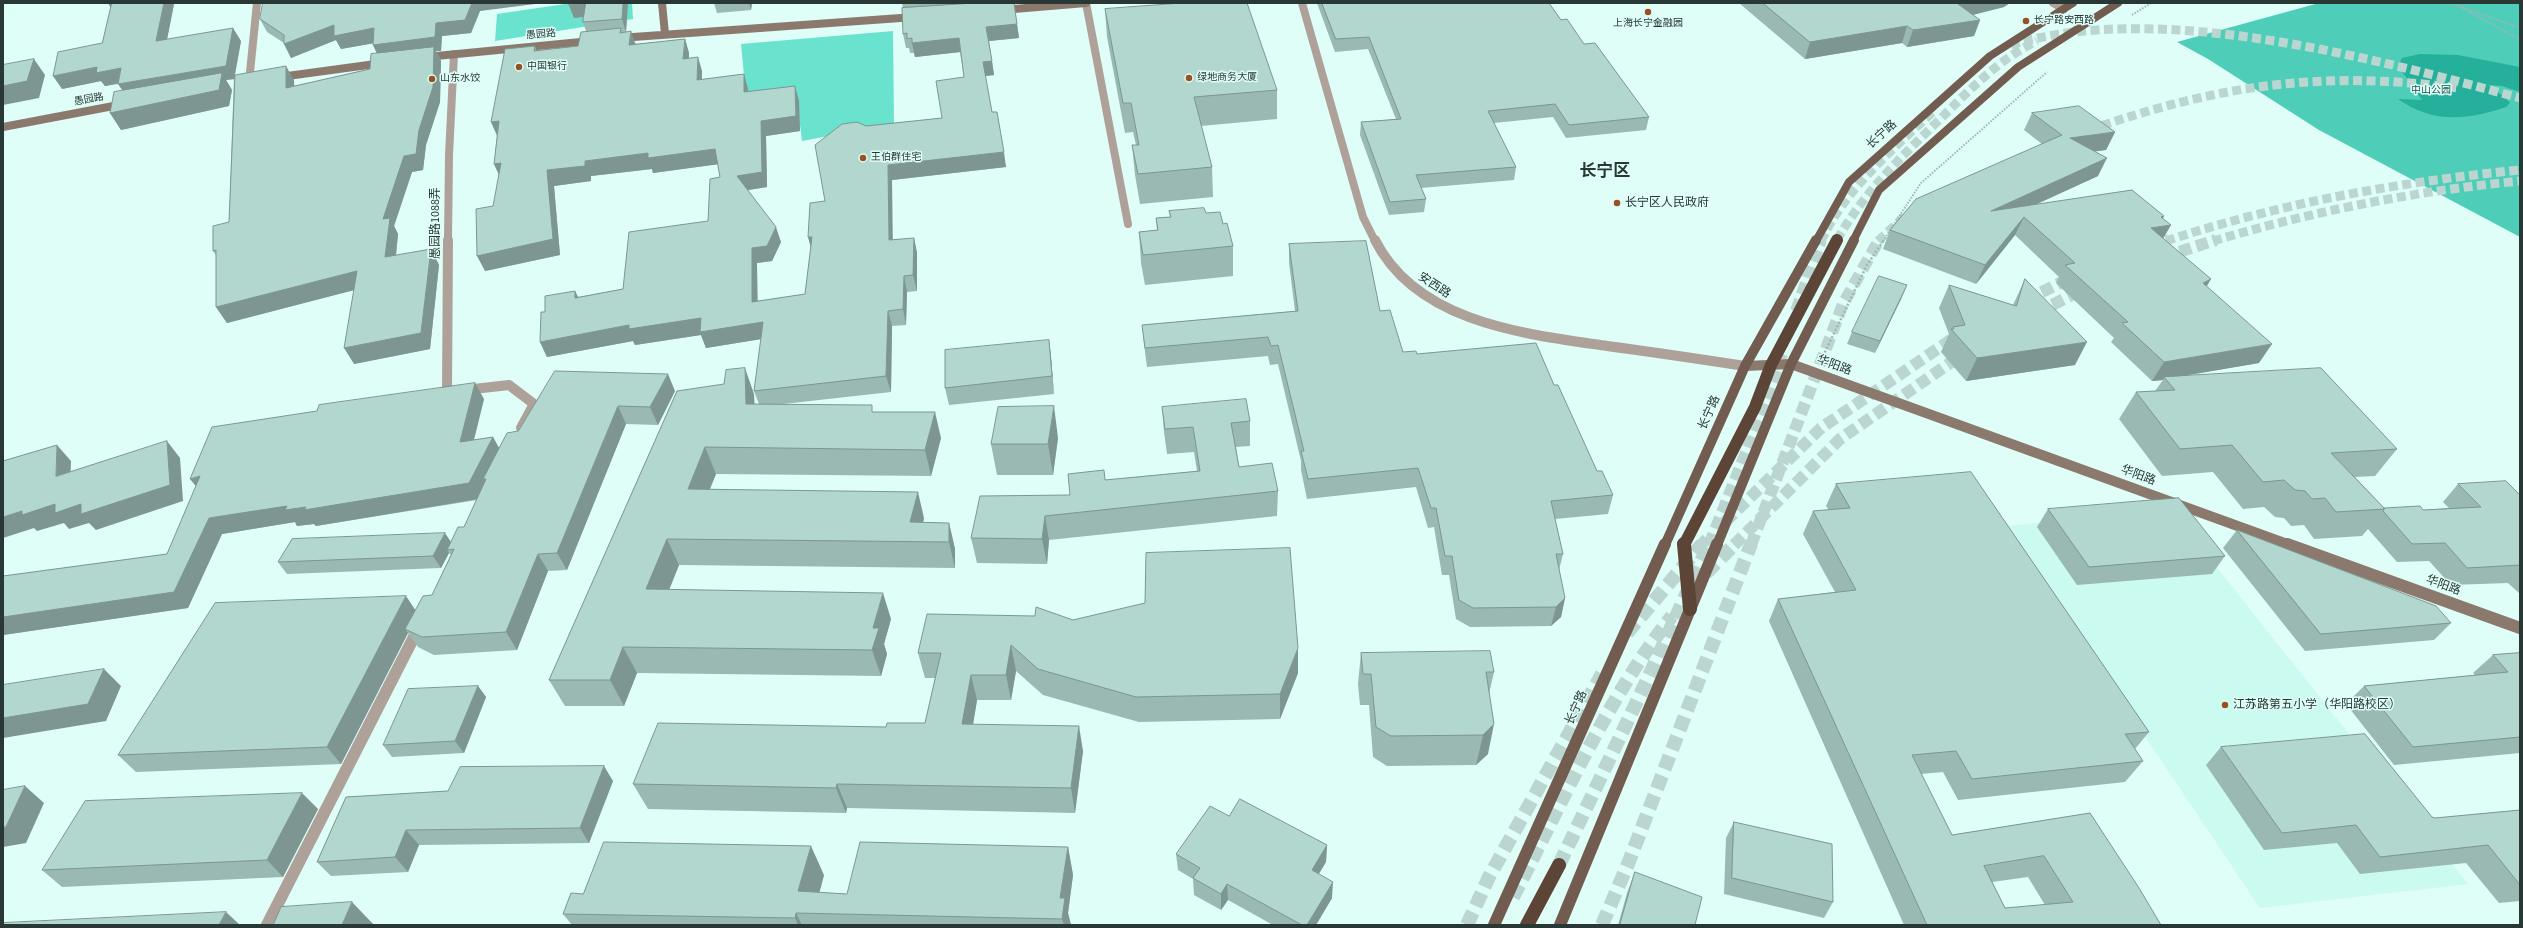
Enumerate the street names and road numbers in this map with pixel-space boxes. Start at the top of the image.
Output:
street label: 愚园路 [526,28,556,42]
street label: 愚园路 [73,91,105,109]
street label: 长宁路 [1864,118,1900,152]
street label: 愚园路1088弄 [429,187,443,259]
street label: 安西路 [1415,270,1453,302]
street label: 华阳路 [1815,353,1853,379]
street label: 长宁路 [1696,394,1724,432]
street label: 华阳路 [2119,463,2157,489]
street label: 华阳路 [2424,573,2462,599]
street label: 长宁路 [1563,689,1591,727]

